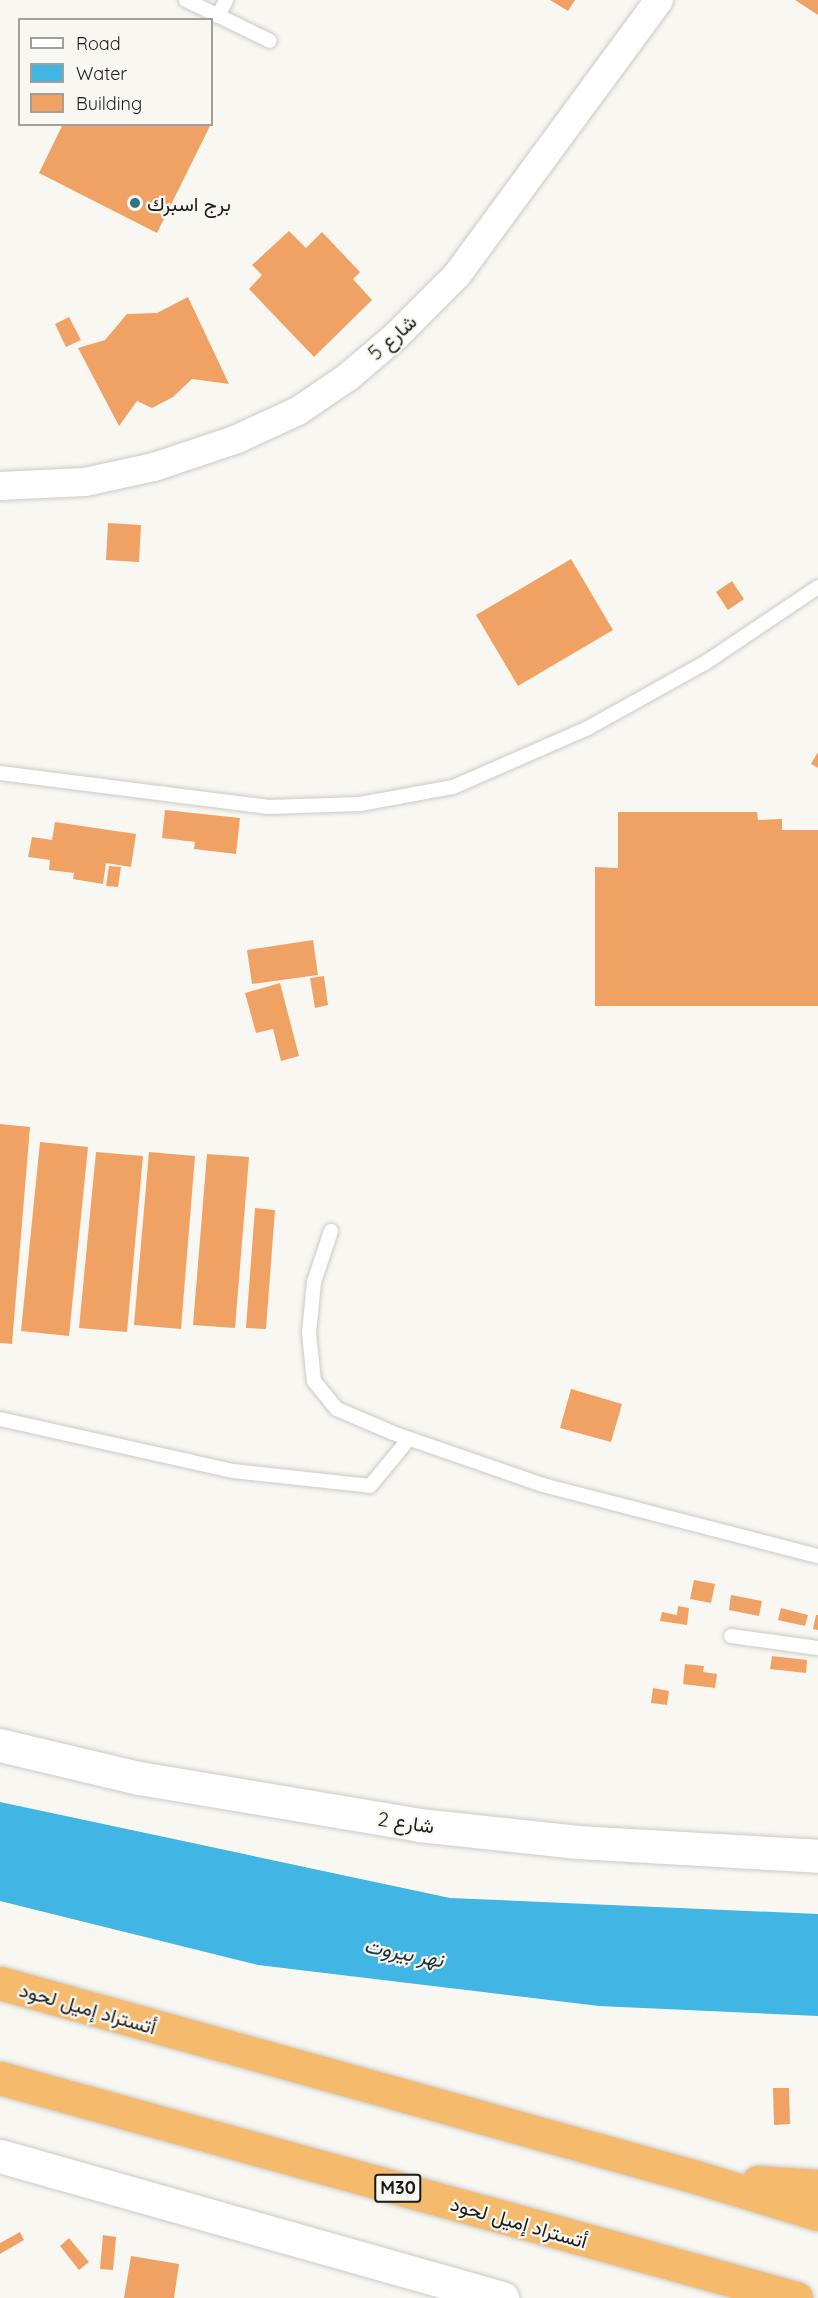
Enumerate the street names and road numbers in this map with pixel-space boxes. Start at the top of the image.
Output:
street label: شارع 5 [363,309,421,365]
street label: شارع 2 [376,1806,436,1838]
street label: أتستراد إميل لحود [17,1977,159,2039]
road number: M30 [374,2173,422,2203]
street label: أتستراد إميل لحود [448,2191,590,2253]

